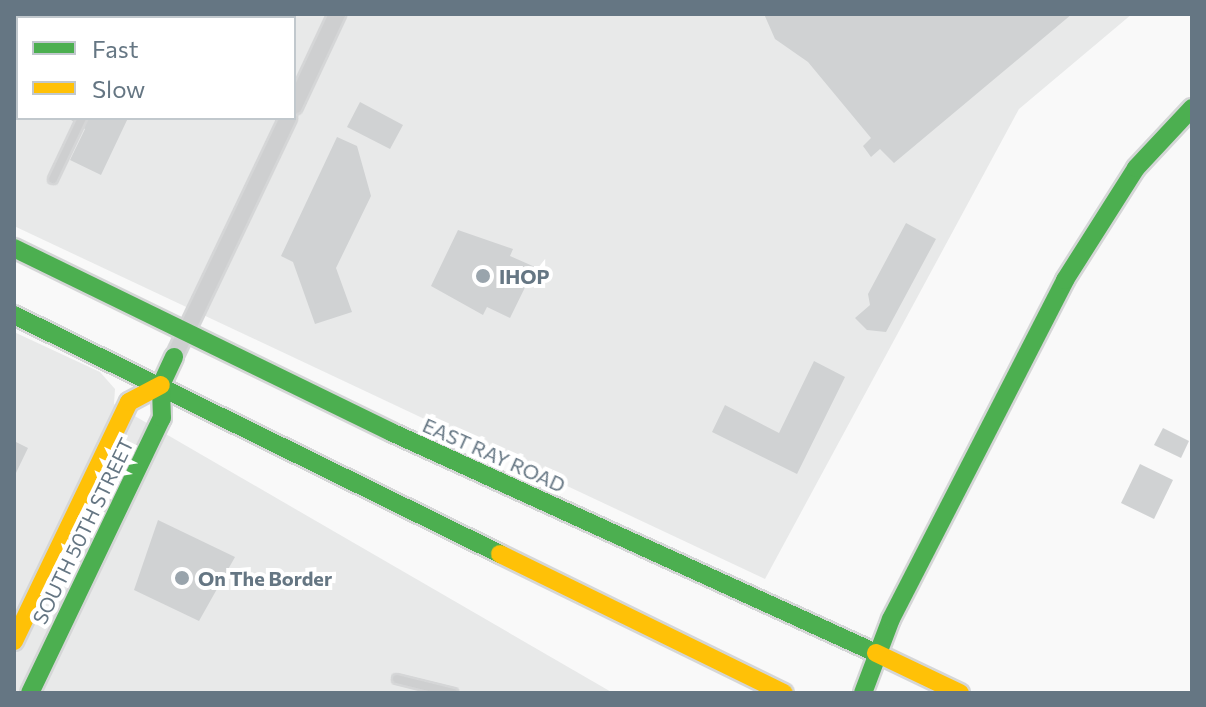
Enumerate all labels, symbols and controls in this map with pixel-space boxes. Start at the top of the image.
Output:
legend [16,16,296,120]
text: Fast [92,34,139,63]
text: Slow [92,74,145,103]
place label: IHOP [499,264,550,288]
marker: IHOP [474,267,492,285]
street label: EAST RAY ROAD [419,413,569,497]
street label: SOUTH 50TH STREET [27,434,139,628]
place label: On The Border [198,566,332,590]
marker: On The Border [173,569,191,587]

